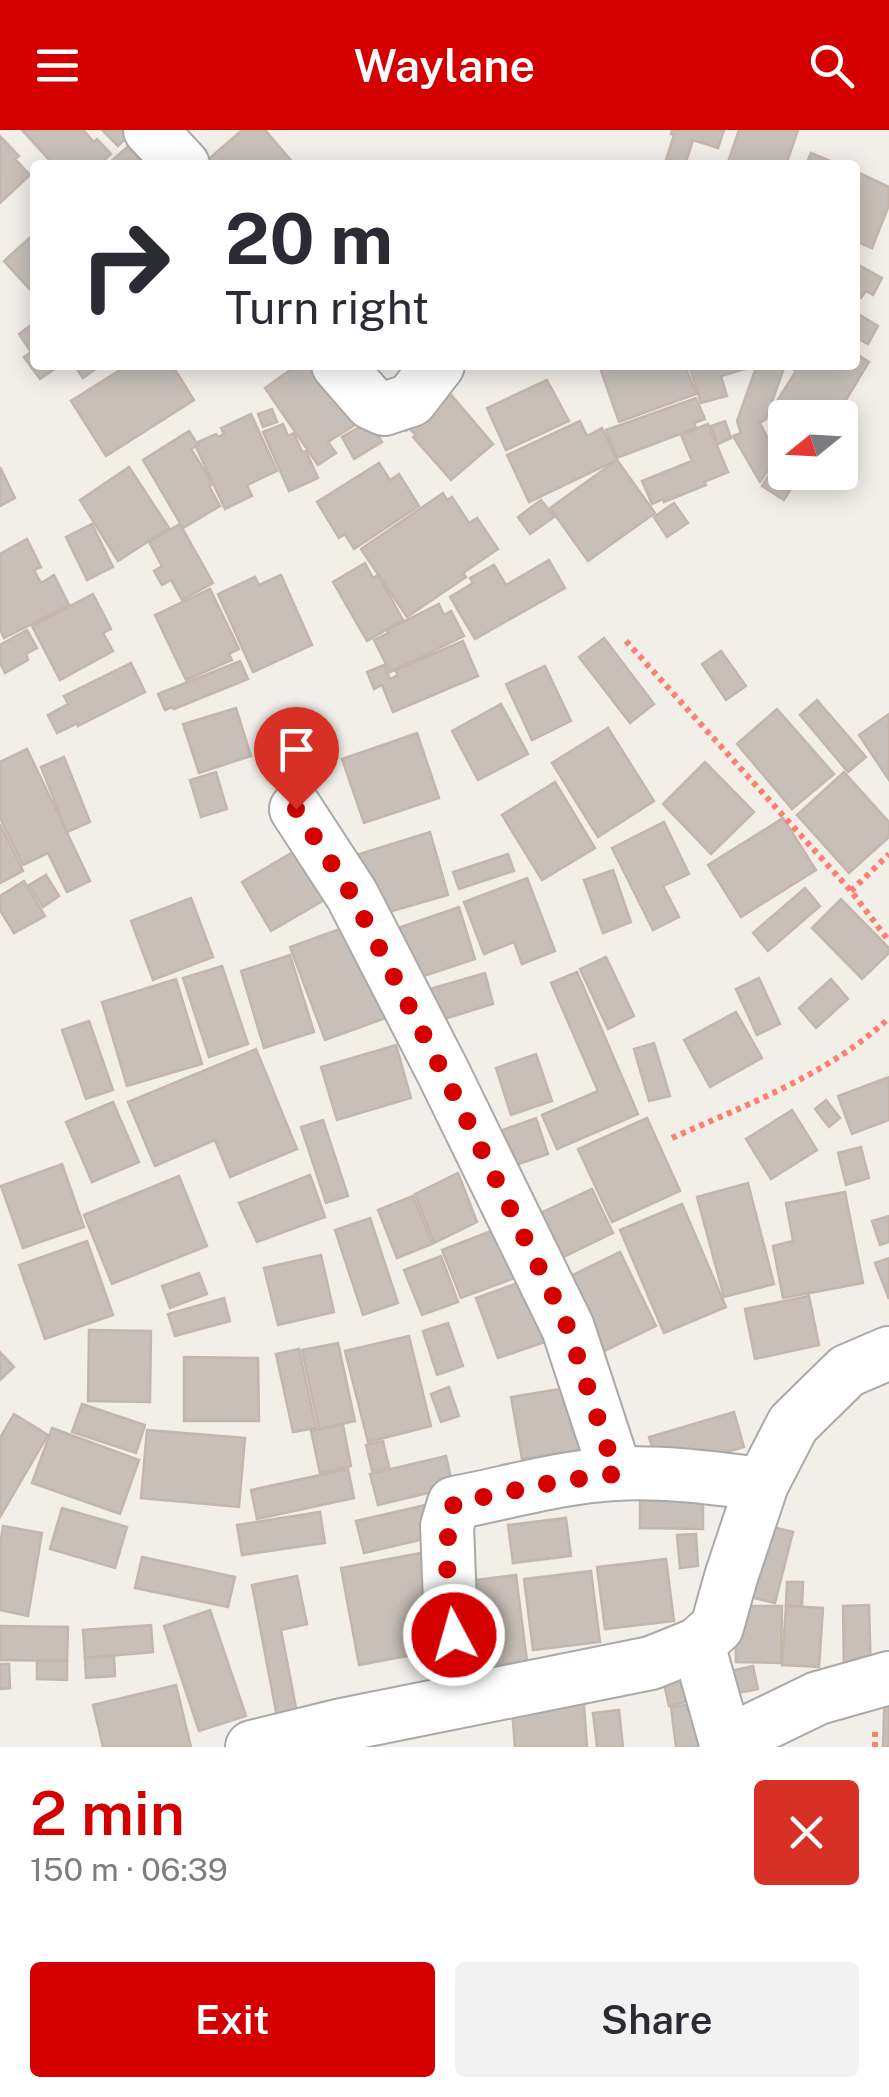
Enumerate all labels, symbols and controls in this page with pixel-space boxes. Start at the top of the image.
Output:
icon: menu [30,38,85,93]
icon: search [804,38,859,93]
text: Waylane [354,39,535,92]
text: 20 m [225,197,393,280]
icon: right [60,200,190,330]
text: Turn right [225,281,429,334]
north arrow [768,400,858,490]
map controls [768,400,858,490]
pin [254,707,339,810]
icon: arrive [269,722,324,777]
position arrow [402,1583,506,1687]
text: 2 min [30,1778,185,1849]
button: close [754,1780,859,1885]
text: 150 m · 06:39 [30,1851,228,1888]
button: Exit [30,1962,435,2077]
button: Share [455,1962,859,2077]

